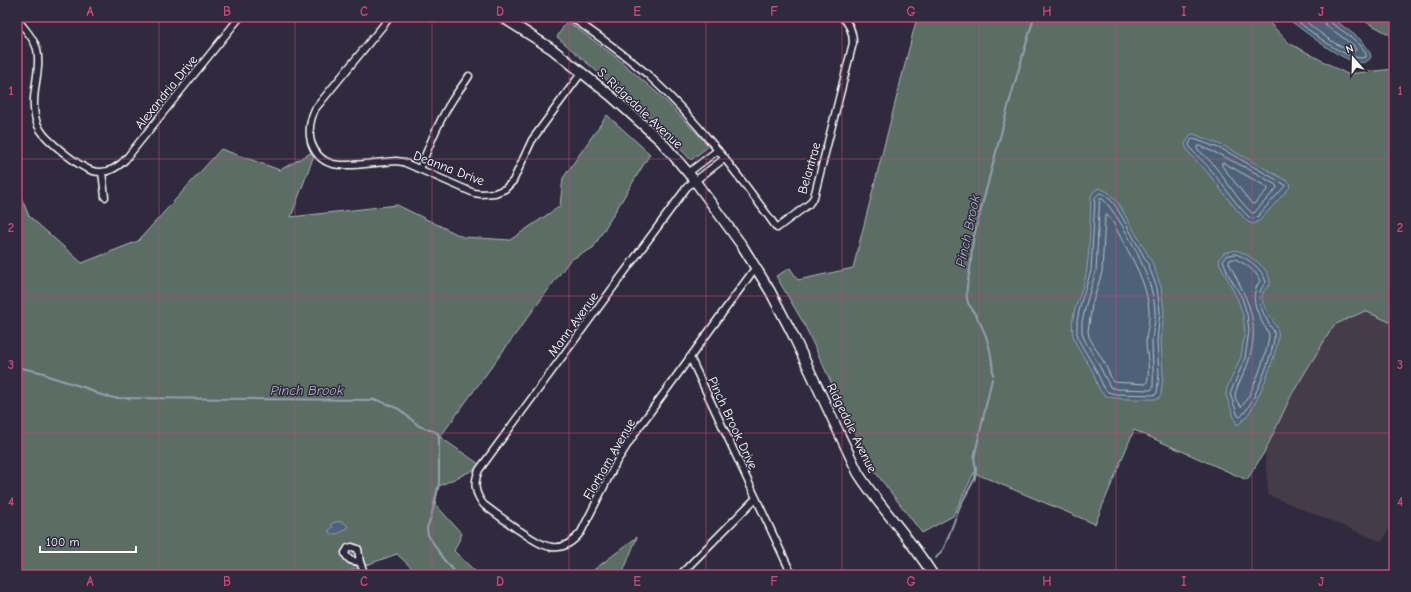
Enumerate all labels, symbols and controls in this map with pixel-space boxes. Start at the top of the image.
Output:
text: A [86,4,94,19]
text: B [223,4,231,19]
text: C [360,4,368,19]
text: D [496,4,504,19]
text: E [633,4,641,19]
text: F [770,4,778,19]
text: G [906,4,916,19]
text: H [1042,4,1052,19]
text: I [1181,4,1187,19]
text: J [1318,4,1324,19]
north arrow [1333,38,1373,78]
text: N [1344,42,1355,56]
street label: Alexandria Drive [132,52,201,132]
street label: S. Ridgedale Avenue [594,65,686,152]
text: 1 [8,83,14,98]
text: 1 [1397,83,1403,98]
street label: Belantrae [794,140,824,196]
street label: Deanna Drive [411,148,487,189]
water label: Pinch Brook [952,193,984,269]
text: 2 [8,220,14,235]
text: 2 [1397,220,1403,235]
street label: Mann Avenue [545,288,602,359]
text: 3 [8,357,14,372]
text: 3 [1397,357,1403,372]
street label: Pinch Brook Drive [705,374,761,472]
street label: Ridgedale Avenue [824,381,880,476]
water label: Pinch Brook [270,382,344,399]
street label: Florham Avenue [580,416,638,502]
text: 4 [8,494,14,509]
text: 4 [1397,494,1403,509]
scale bar [40,528,136,554]
text: 100 m [46,535,79,549]
text: A [86,574,94,589]
text: B [223,574,231,589]
text: C [360,574,368,589]
text: D [496,574,504,589]
text: E [633,574,641,589]
text: F [770,574,778,589]
text: G [906,574,916,589]
text: H [1042,574,1052,589]
text: I [1181,574,1187,589]
text: J [1318,574,1324,589]

